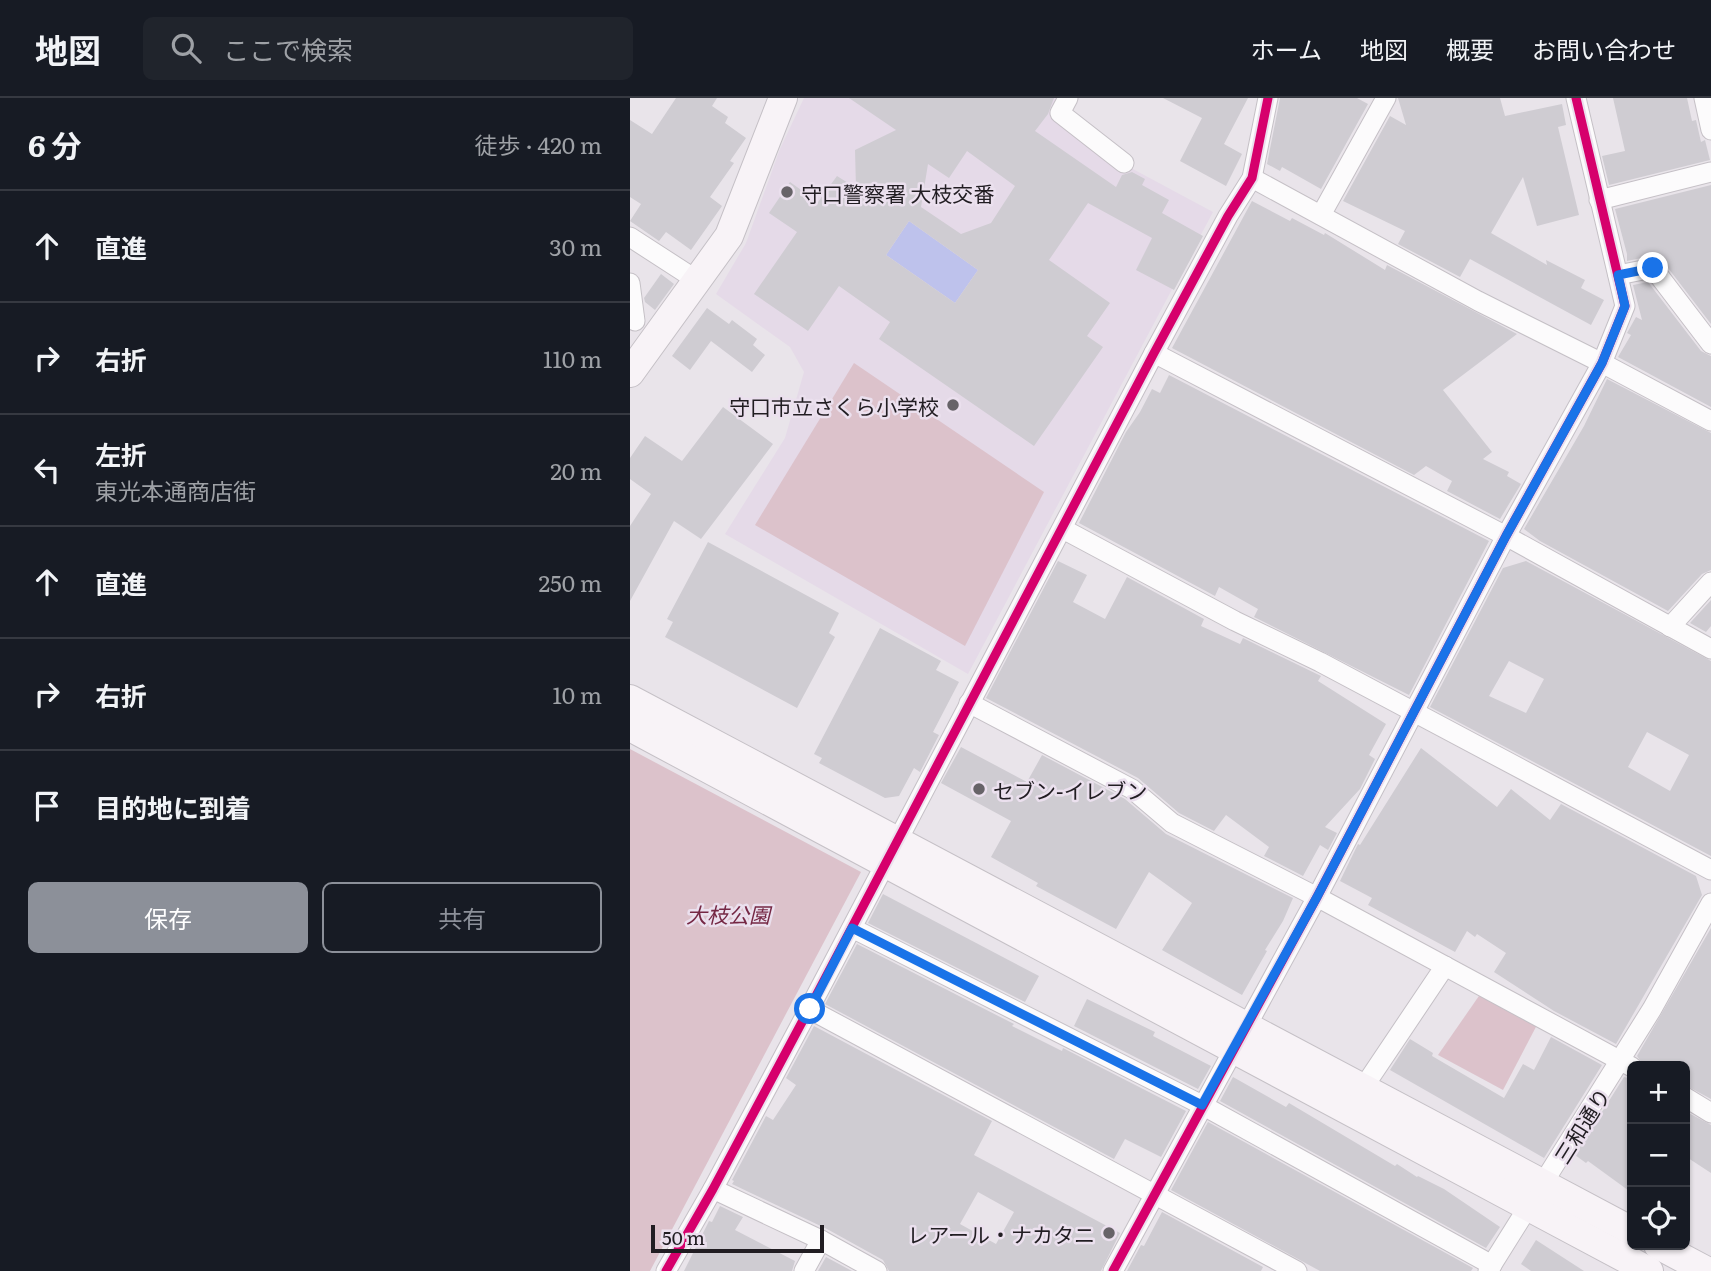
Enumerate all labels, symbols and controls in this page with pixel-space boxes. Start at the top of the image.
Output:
search box [143,17,633,80]
text: 地図 [35,24,101,73]
icon: search [167,29,205,67]
text: ここで検索 [223,29,353,68]
text: ホーム [1251,31,1322,66]
text: 地図 [1360,31,1408,66]
text: 概要 [1446,31,1494,66]
text: お問い合わせ [1532,31,1676,66]
text: 6 分 [28,122,82,166]
text: 徒歩 · 420 m [475,127,602,161]
place label: 守口警察署 大枝交番 [801,177,994,208]
marker: 守口警察署 大枝交番 [779,184,795,200]
icon: ahead [28,227,66,265]
text: 直進 [95,227,147,266]
text: 30 m [549,229,602,263]
route end [1637,252,1668,283]
icon: right [28,339,66,377]
text: 右折 [95,339,147,378]
text: 110 m [543,341,602,375]
place label: 守口市立さくら小学校 [729,390,939,421]
marker: 守口市立さくら小学校 [945,397,961,413]
text: 左折 [95,434,147,473]
icon: left [28,451,66,489]
text: 20 m [550,453,602,487]
text: 東光本通商店街 [95,473,256,507]
icon: ahead [28,563,66,601]
text: 直進 [95,563,147,602]
text: 250 m [538,565,602,599]
icon: right [28,675,66,713]
text: 右折 [95,675,147,714]
text: 10 m [552,677,602,711]
place label: セブン-イレブン [993,774,1147,805]
marker: セブン-イレブン [971,781,987,797]
icon: arrive [28,787,66,825]
text: 目的地に到着 [95,787,251,826]
button: 保存 [28,882,308,953]
button: 共有 [322,882,602,953]
park label: 大枝公園 [686,898,773,929]
route start [794,993,825,1024]
map controls [1627,1061,1690,1250]
button: + [1627,1061,1690,1124]
street label: 三和通り [1546,1081,1616,1169]
button: − [1627,1124,1690,1187]
button: locate [1627,1187,1690,1250]
place label: レアール・ナカタニ [907,1218,1095,1249]
scale bar [651,1222,824,1254]
text: 50 m [662,1223,705,1251]
marker: レアール・ナカタニ [1101,1225,1117,1241]

